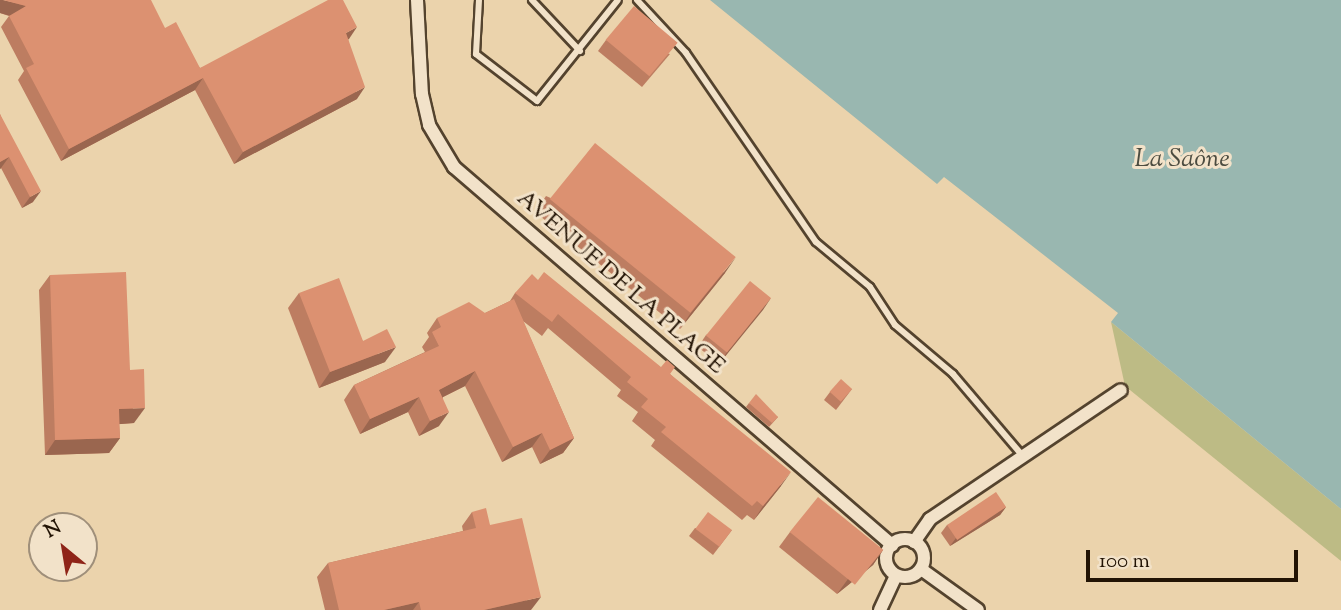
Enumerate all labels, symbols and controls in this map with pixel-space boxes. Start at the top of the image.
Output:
water label: La Saône [1134,144,1230,176]
street label: AVENUE DE LA PLAGE [510,185,730,381]
north arrow [28,512,98,582]
text: N [40,515,67,546]
scale bar [1089,536,1301,580]
text: 100 m [1099,547,1150,577]

